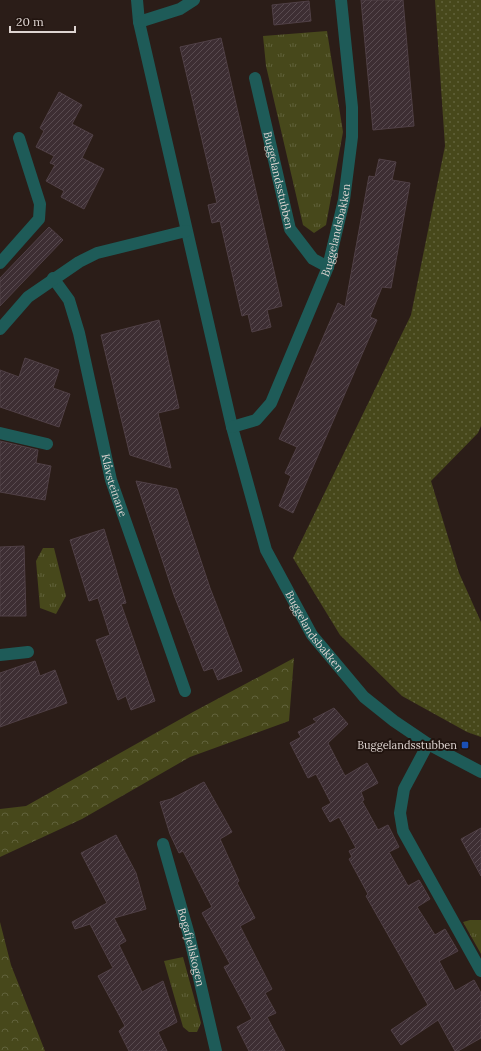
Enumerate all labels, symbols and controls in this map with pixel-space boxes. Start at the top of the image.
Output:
scale bar [10,8,75,34]
text: 20 m [16,14,44,29]
street label: Buggelandsstubben [261,130,297,231]
street label: Buggelandsbakken [318,182,353,279]
street label: Klåvsteinane [98,452,130,519]
street label: Buggelandsbakken [282,588,347,675]
place label: Buggelandsstubben [357,738,457,752]
marker: Buggelandsstubben [460,740,470,750]
street label: Bogafjellskogen [175,906,208,988]

